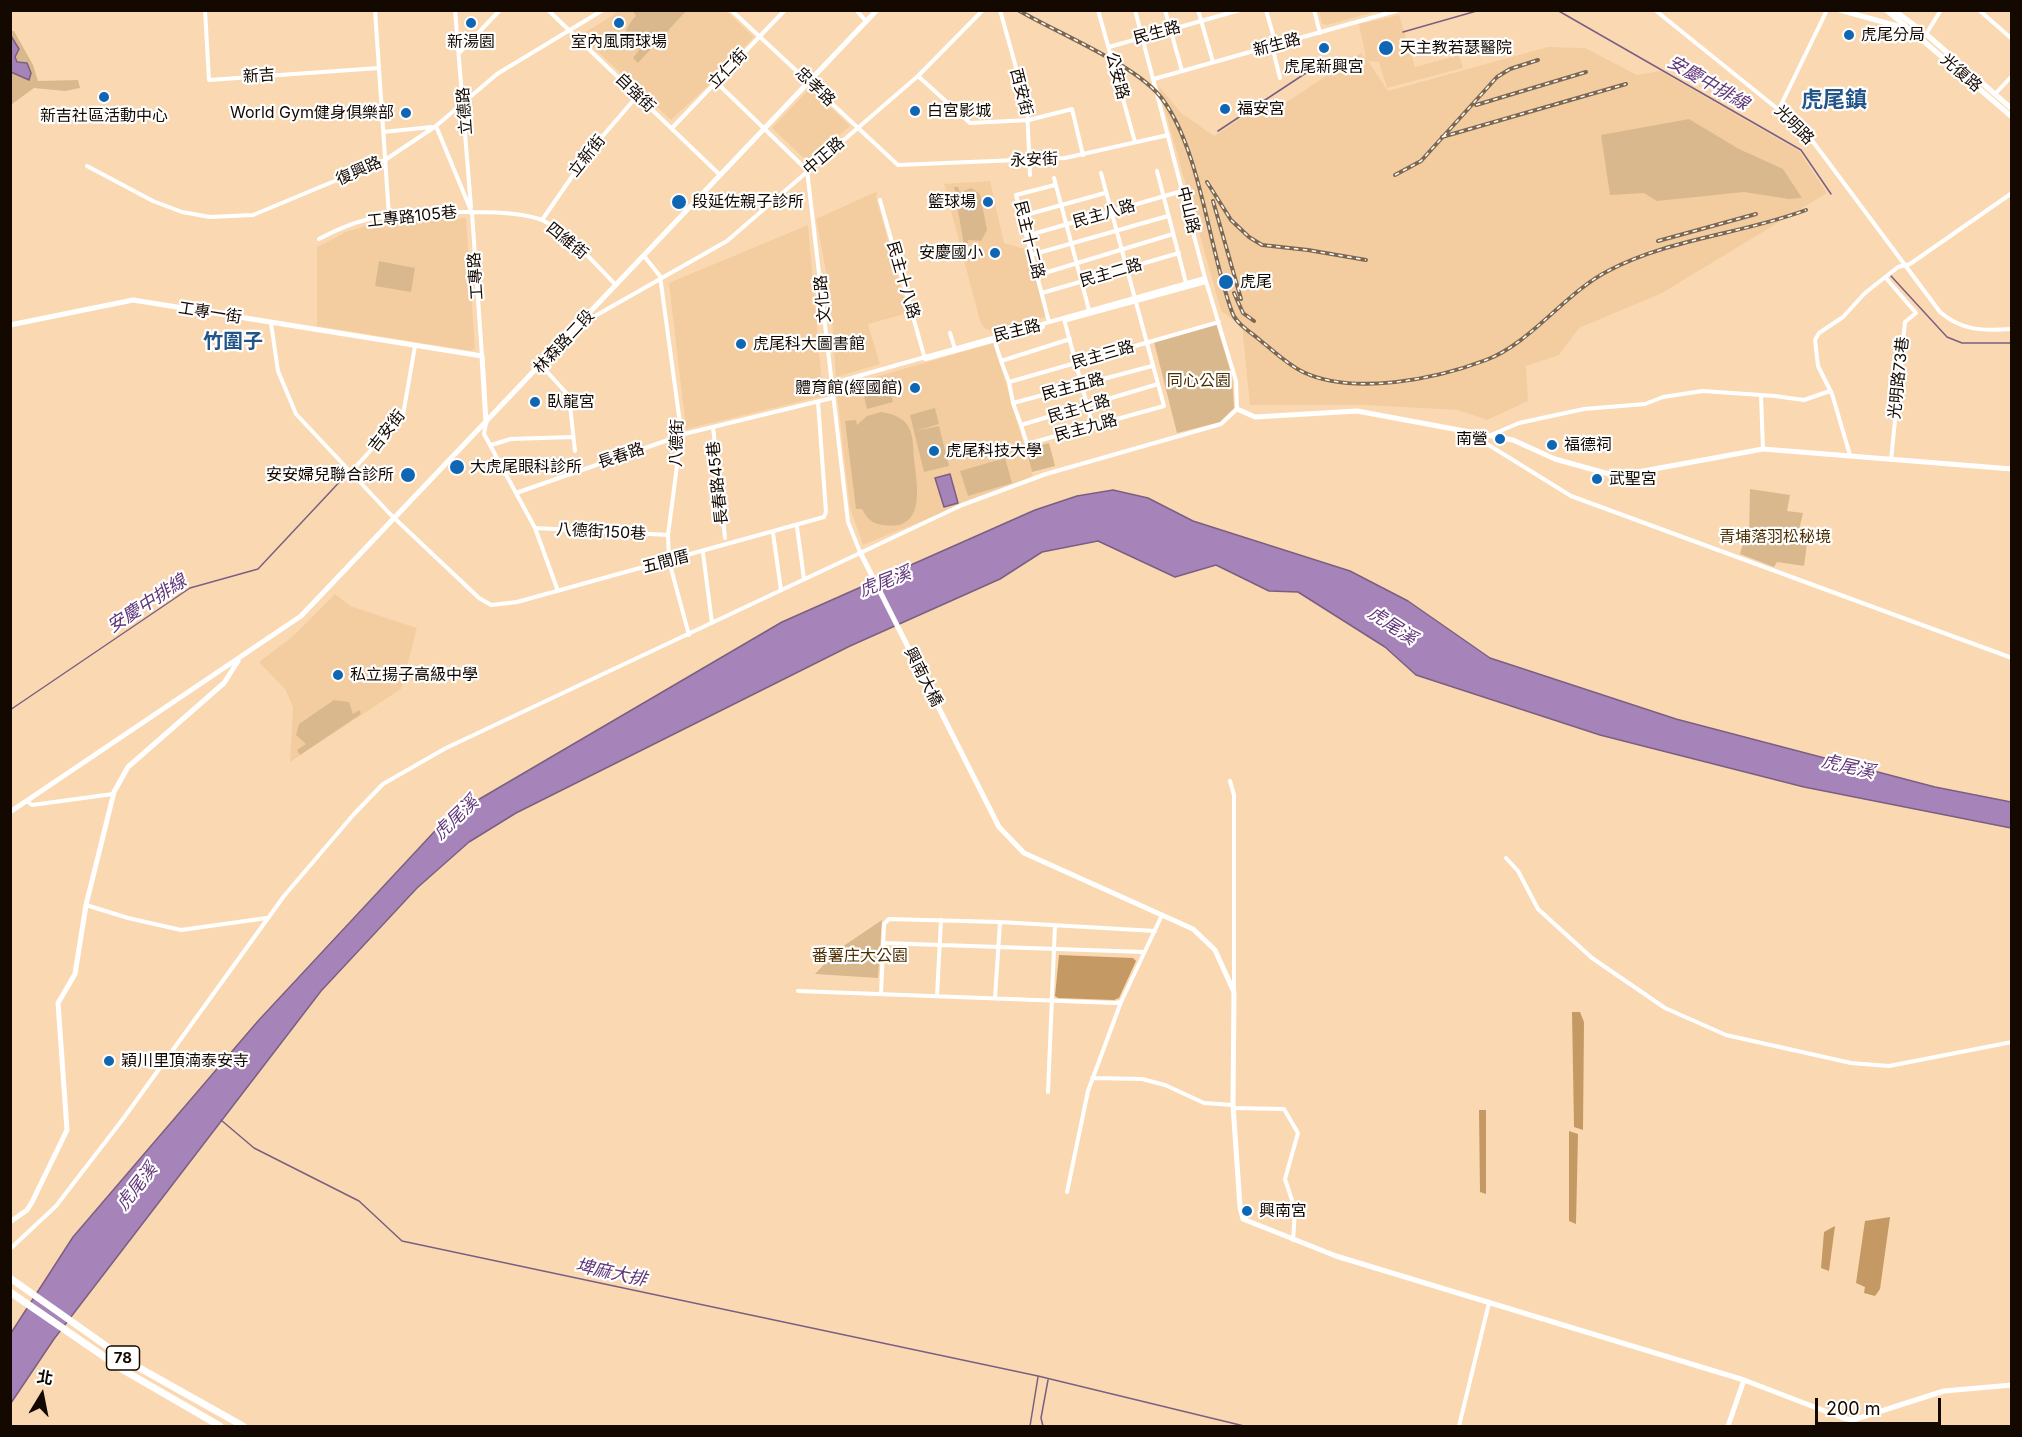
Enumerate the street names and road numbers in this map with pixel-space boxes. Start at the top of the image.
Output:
street label: 民生路 [1131,18,1183,48]
street label: 新生路 [1251,30,1303,60]
street label: 立仁街 [704,45,752,93]
street label: 公安路 [1102,50,1132,102]
street label: 光復路 [1937,50,1985,96]
street label: 忠孝路 [791,63,839,111]
street label: 新吉 [242,65,276,87]
street label: 西安街 [1006,66,1036,118]
street label: 自強街 [611,69,659,117]
street label: 立德路 [454,86,476,136]
street label: 光明路 [1770,101,1818,149]
street label: 立新街 [564,131,610,181]
street label: 中正路 [800,133,848,179]
street label: 永安街 [1010,150,1058,170]
street label: 復興路 [333,152,385,190]
street label: 中山路 [1173,184,1203,236]
street label: 民主八路 [1071,196,1137,232]
street label: 民主十二路 [1010,199,1048,281]
street label: 工專路105巷 [366,203,458,231]
street label: 四維街 [542,218,592,264]
street label: 民主十八路 [883,239,923,321]
street label: 工專路 [465,251,487,301]
street label: 民主二路 [1078,255,1144,291]
street label: 文化路 [811,274,835,324]
street label: 工專一街 [177,299,243,327]
street label: 林森路二段 [530,306,598,378]
street label: 民主路 [991,316,1043,346]
street label: 光明路73巷 [1885,336,1913,420]
street label: 民主三路 [1070,337,1136,373]
street label: 民主五路 [1040,369,1106,405]
street label: 民主七路 [1046,391,1112,427]
street label: 吉安街 [365,406,409,456]
street label: 民主九路 [1053,410,1119,446]
street label: 八德街 [667,419,687,467]
street label: 長春路 [595,439,647,473]
street label: 長春路45巷 [704,440,732,526]
street label: 八德街150巷 [555,520,647,544]
street label: 五間厝 [640,547,692,577]
street label: 興南大橋 [900,644,946,710]
road number: 78 [106,1346,140,1370]

